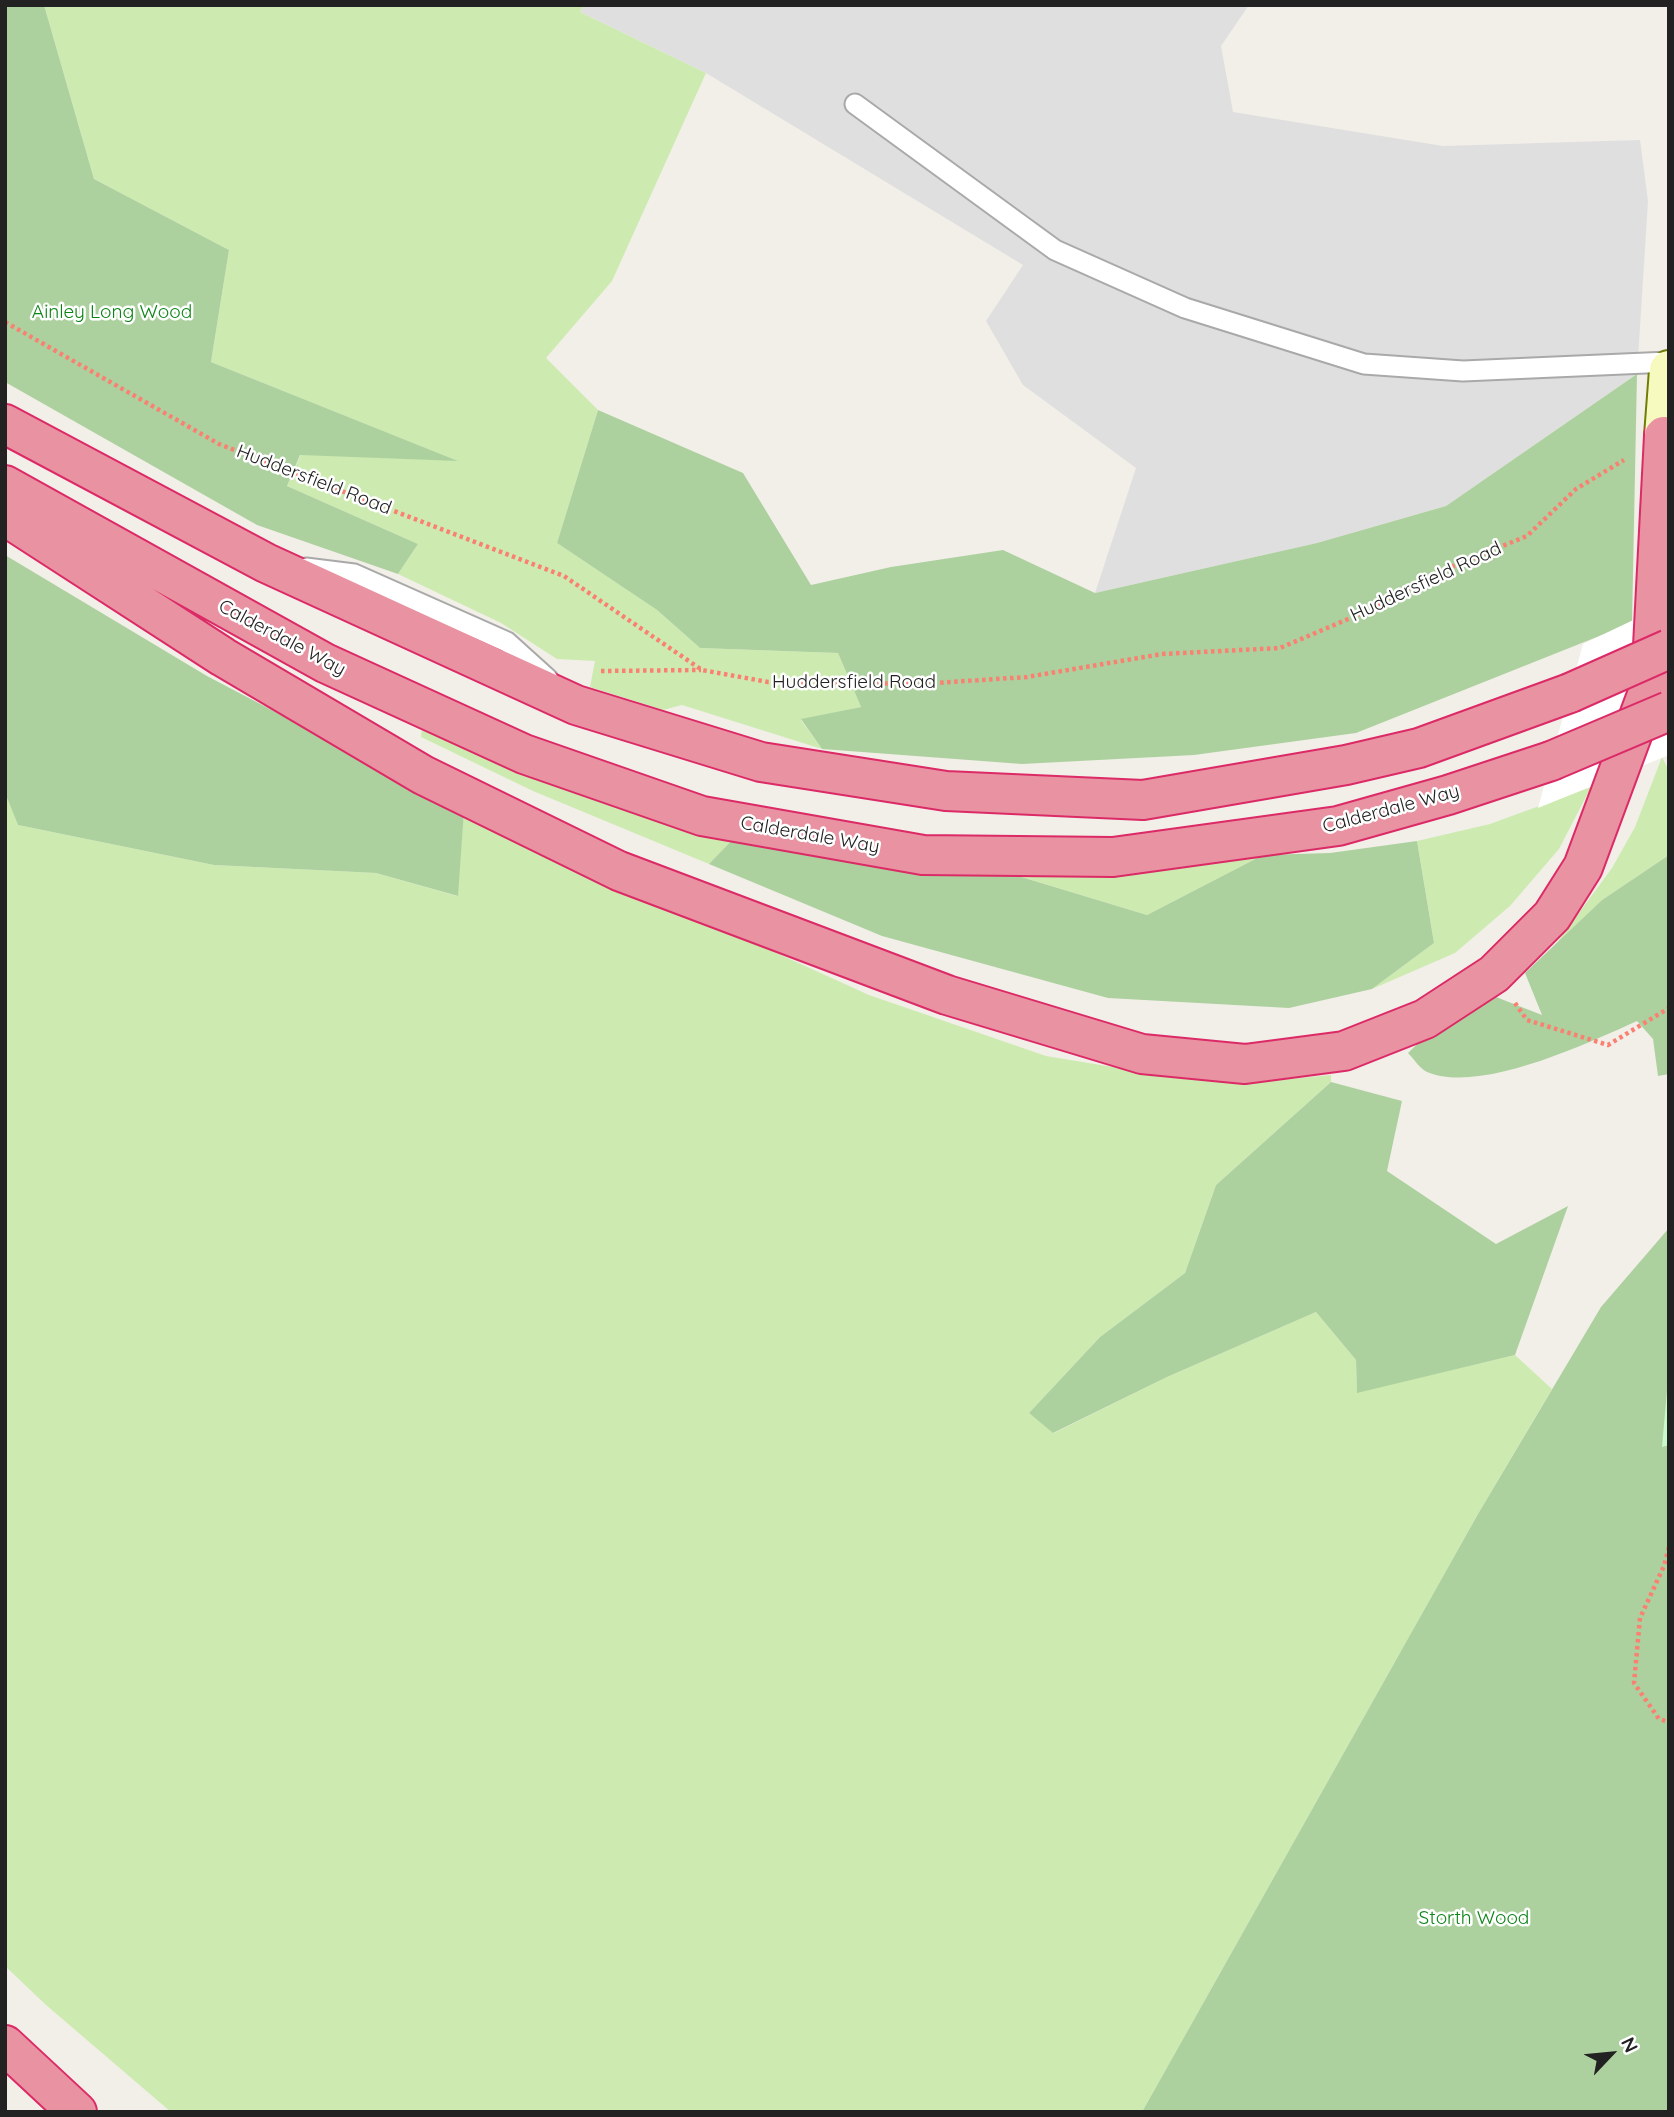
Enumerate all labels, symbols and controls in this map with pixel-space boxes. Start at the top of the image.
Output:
park label: Ainley Long Wood [32,301,192,323]
street label: Huddersfield Road [233,440,395,520]
street label: Huddersfield Road [1347,537,1505,627]
street label: Calderdale Way [214,595,350,681]
street label: Huddersfield Road [772,671,936,693]
street label: Calderdale Way [1320,780,1462,838]
street label: Calderdale Way [739,812,881,858]
park label: Storth Wood [1419,1907,1529,1929]
north arrow [1576,2019,1646,2089]
text: N [1616,2033,1644,2056]

